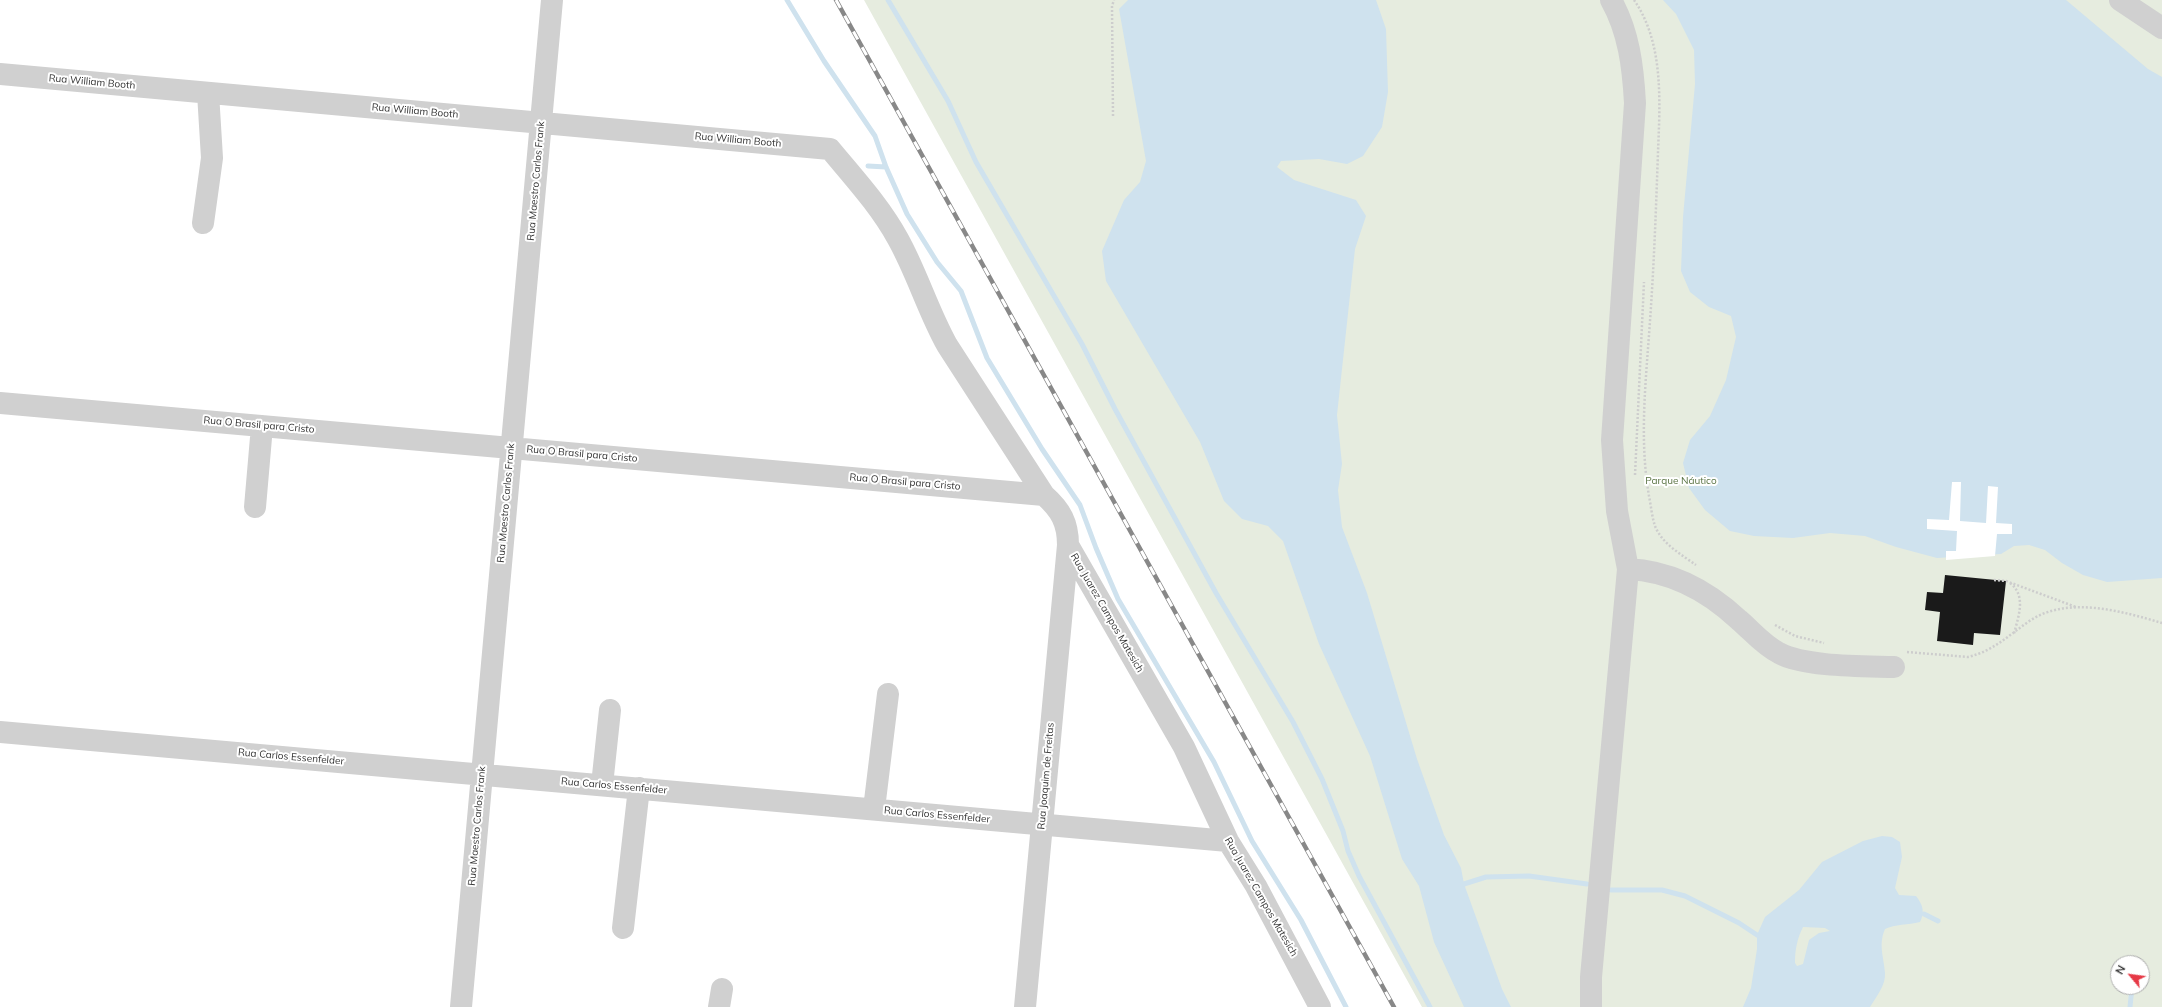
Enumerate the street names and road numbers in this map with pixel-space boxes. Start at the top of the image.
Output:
street label: Rua William Booth [48,72,136,92]
street label: Rua William Booth [371,101,459,121]
street label: Rua Maestro Carlos Frank [525,121,547,241]
street label: Rua William Booth [694,130,782,150]
street label: Rua O Brasil para Cristo [203,414,315,436]
street label: Rua Maestro Carlos Frank [495,443,517,563]
street label: Rua O Brasil para Cristo [526,443,638,465]
street label: Rua O Brasil para Cristo [849,471,961,493]
street label: Rua Juarez Campos Matesich [1068,551,1146,675]
street label: Rua Joaquim de Freitas [1035,722,1057,830]
street label: Rua Carlos Essenfelder [237,746,345,768]
street label: Rua Maestro Carlos Frank [466,766,488,886]
street label: Rua Carlos Essenfelder [560,775,668,797]
street label: Rua Carlos Essenfelder [883,804,991,826]
street label: Rua Juarez Campos Matesich [1222,835,1300,959]

